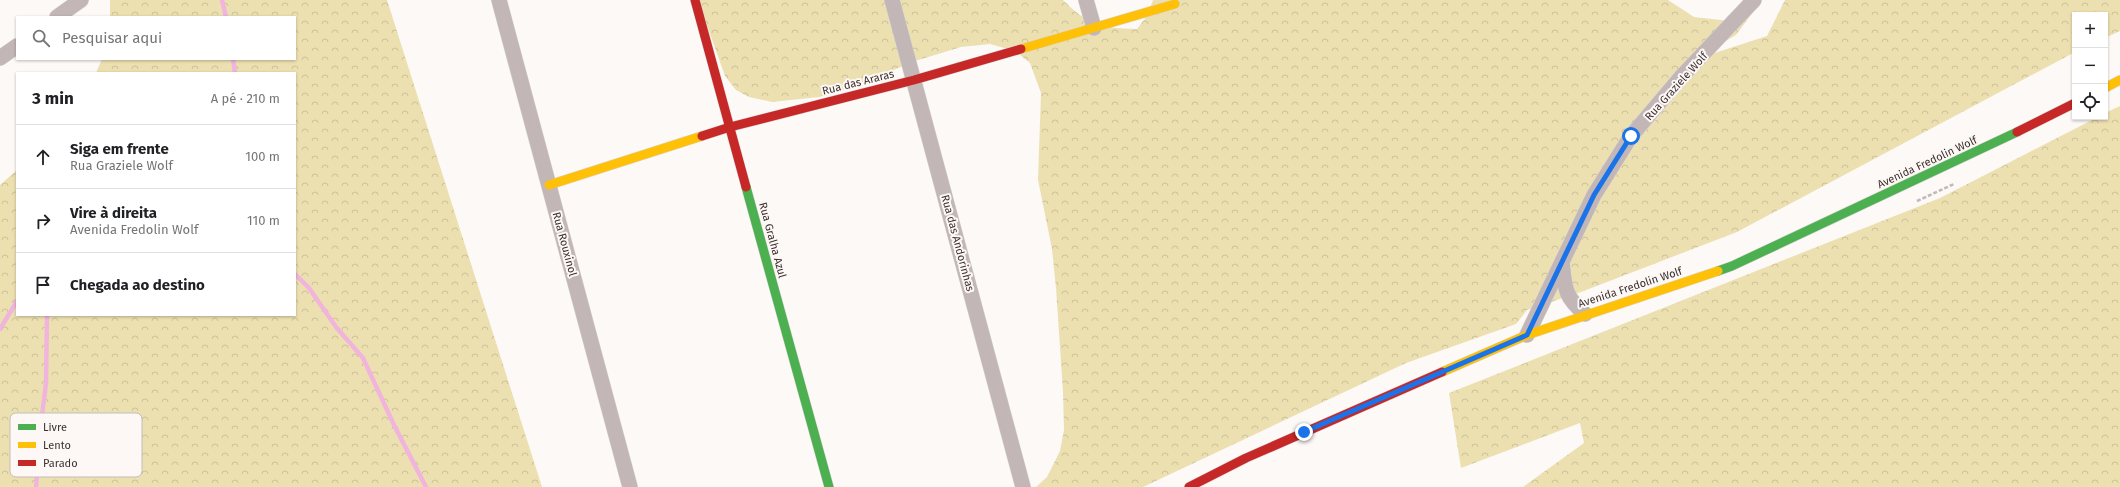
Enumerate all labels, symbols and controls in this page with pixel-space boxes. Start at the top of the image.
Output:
map controls [2072,12,2108,120]
button: + [2072,12,2108,48]
search box [16,16,296,60]
icon: search [30,27,52,49]
text: Pesquisar aqui [62,29,162,47]
button: − [2072,48,2108,84]
street label: Rua Graziele Wolf [1642,49,1711,123]
street label: Rua das Araras [821,67,895,98]
button: locate [2072,84,2108,120]
text: 3 min [32,88,74,109]
text: A pé · 210 m [211,91,280,106]
route start [1622,127,1640,145]
street label: Avenida Fredolin Wolf [1875,133,1980,191]
text: Siga em frente [70,140,169,158]
icon: ahead [32,146,54,168]
text: 100 m [245,149,280,164]
text: Rua Graziele Wolf [70,158,173,173]
street label: Rua das Andorinhas [938,193,977,293]
street label: Rua Gralha Azul [756,201,789,279]
text: Vire à direita [70,204,157,222]
icon: right [32,210,54,232]
street label: Rua Rouxinol [550,211,579,278]
text: 110 m [247,213,280,228]
text: Avenida Fredolin Wolf [70,222,198,237]
street label: Avenida Fredolin Wolf [1576,264,1685,310]
icon: arrive [32,274,54,296]
text: Chegada ao destino [70,276,205,294]
legend [10,413,142,477]
text: Livre [43,421,67,434]
route end [1295,423,1313,441]
text: Lento [43,439,71,452]
text: Parado [43,457,78,470]

